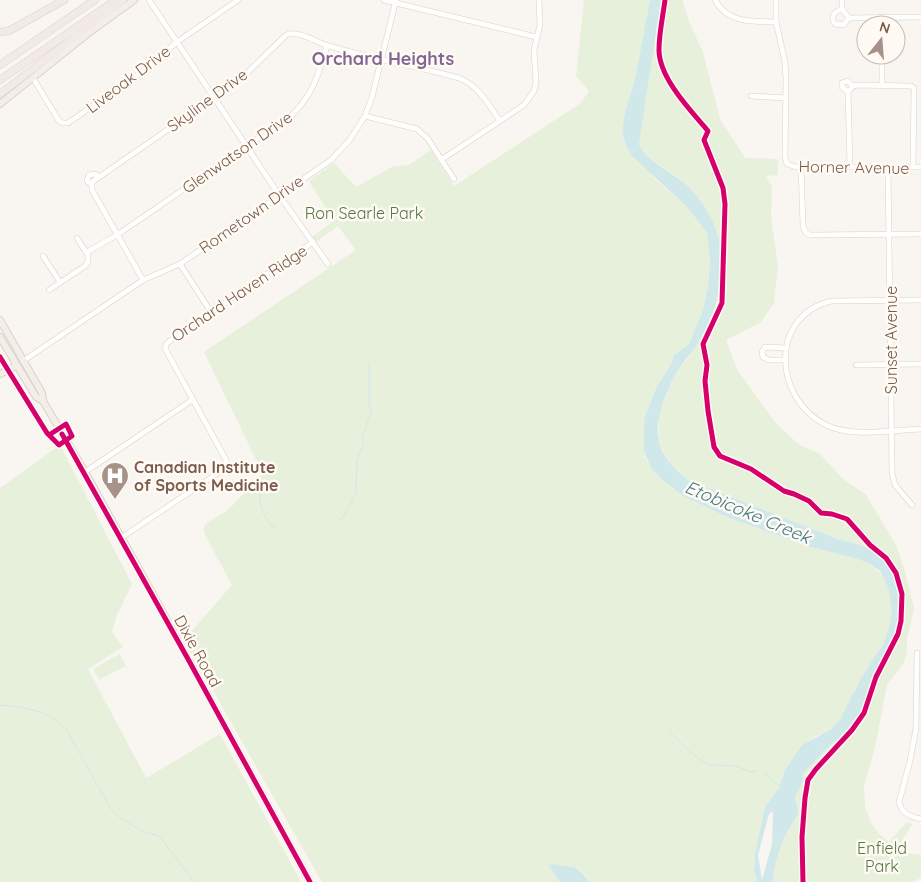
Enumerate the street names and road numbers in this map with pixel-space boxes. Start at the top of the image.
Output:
street label: Liveoak Drive [82,41,174,117]
street label: Skyline Drive [163,64,251,136]
street label: Glenwatson Drive [178,107,296,197]
street label: Horner Avenue [798,156,910,178]
street label: Rometown Drive [195,171,307,257]
street label: Orchard Haven Ridge [167,240,311,346]
street label: Sunset Avenue [881,286,901,394]
street label: Dixie Road [170,612,226,690]

